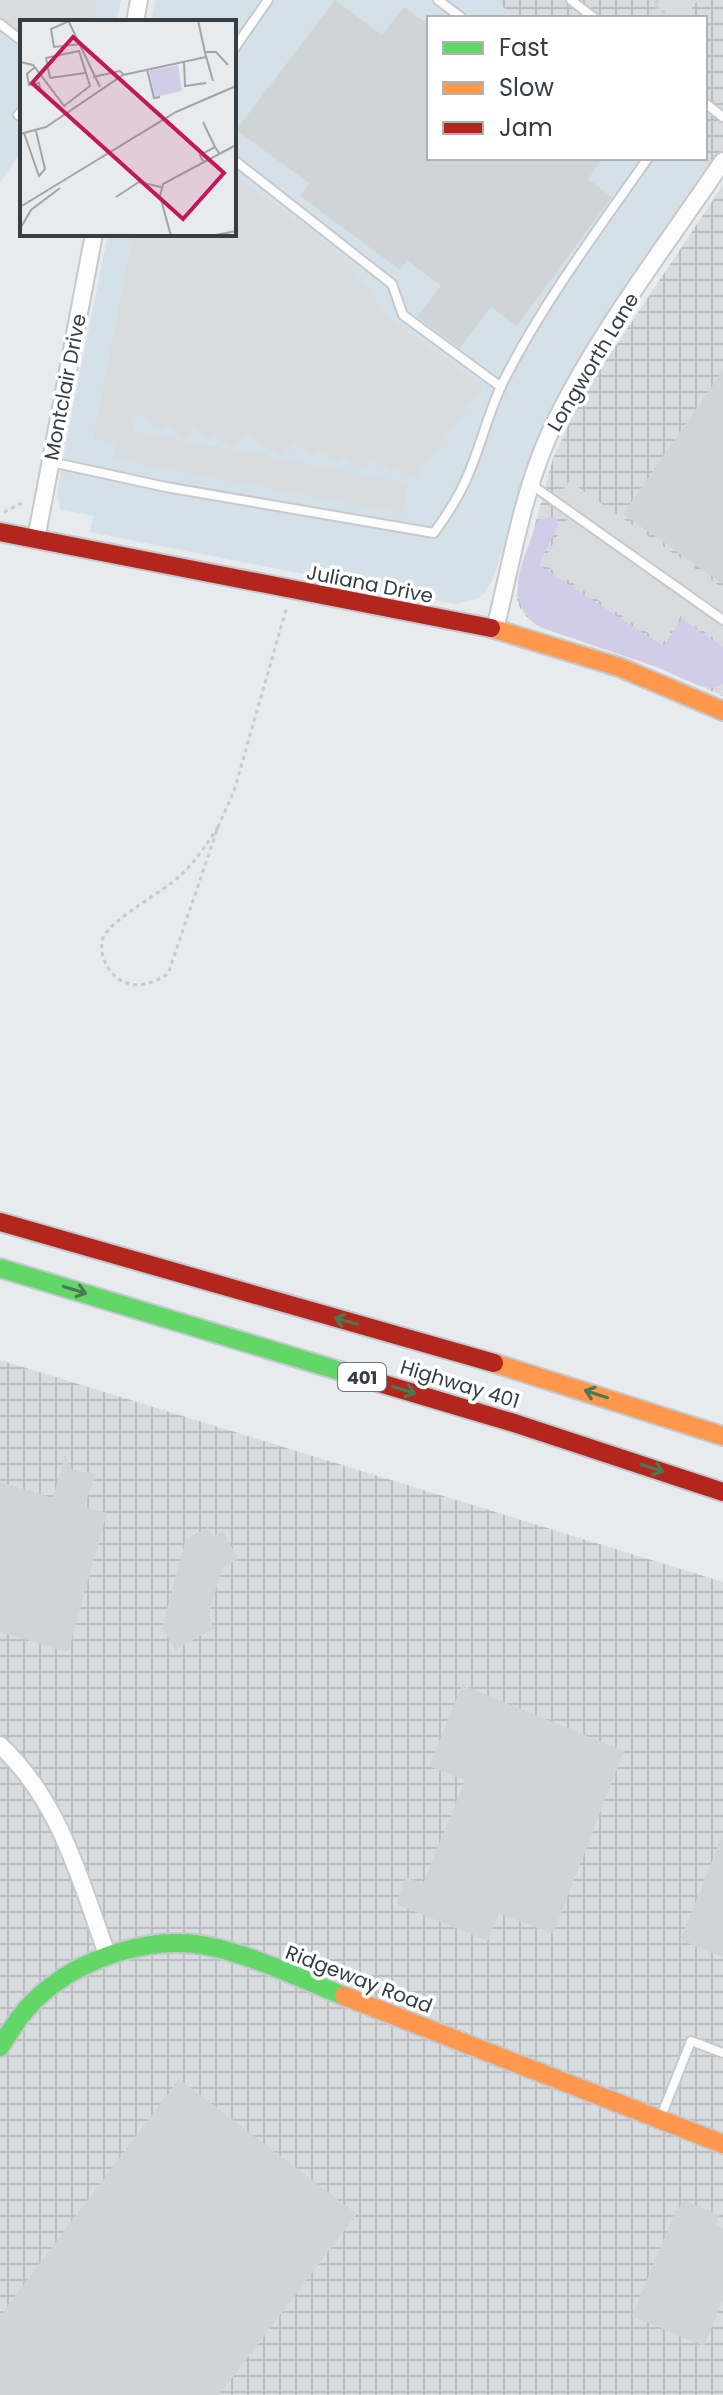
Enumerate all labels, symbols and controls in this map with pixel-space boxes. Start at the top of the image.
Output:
legend [427,16,707,160]
inset map [20,20,236,236]
text: Fast [499,31,549,64]
text: Slow [499,71,554,104]
text: Jam [499,111,553,144]
street label: Longworth Lane [541,287,645,437]
street label: Montclair Drive [37,311,93,463]
street label: Juliana Drive [304,558,436,610]
one-way arrow [61,1283,87,1298]
one-way arrow [334,1313,360,1328]
street label: Highway 401 [397,1353,523,1415]
road number: 401 [338,1363,386,1391]
one-way arrow [390,1383,416,1398]
one-way arrow [583,1386,609,1401]
one-way arrow [639,1462,664,1477]
street label: Ridgeway Road [282,1938,436,2020]

